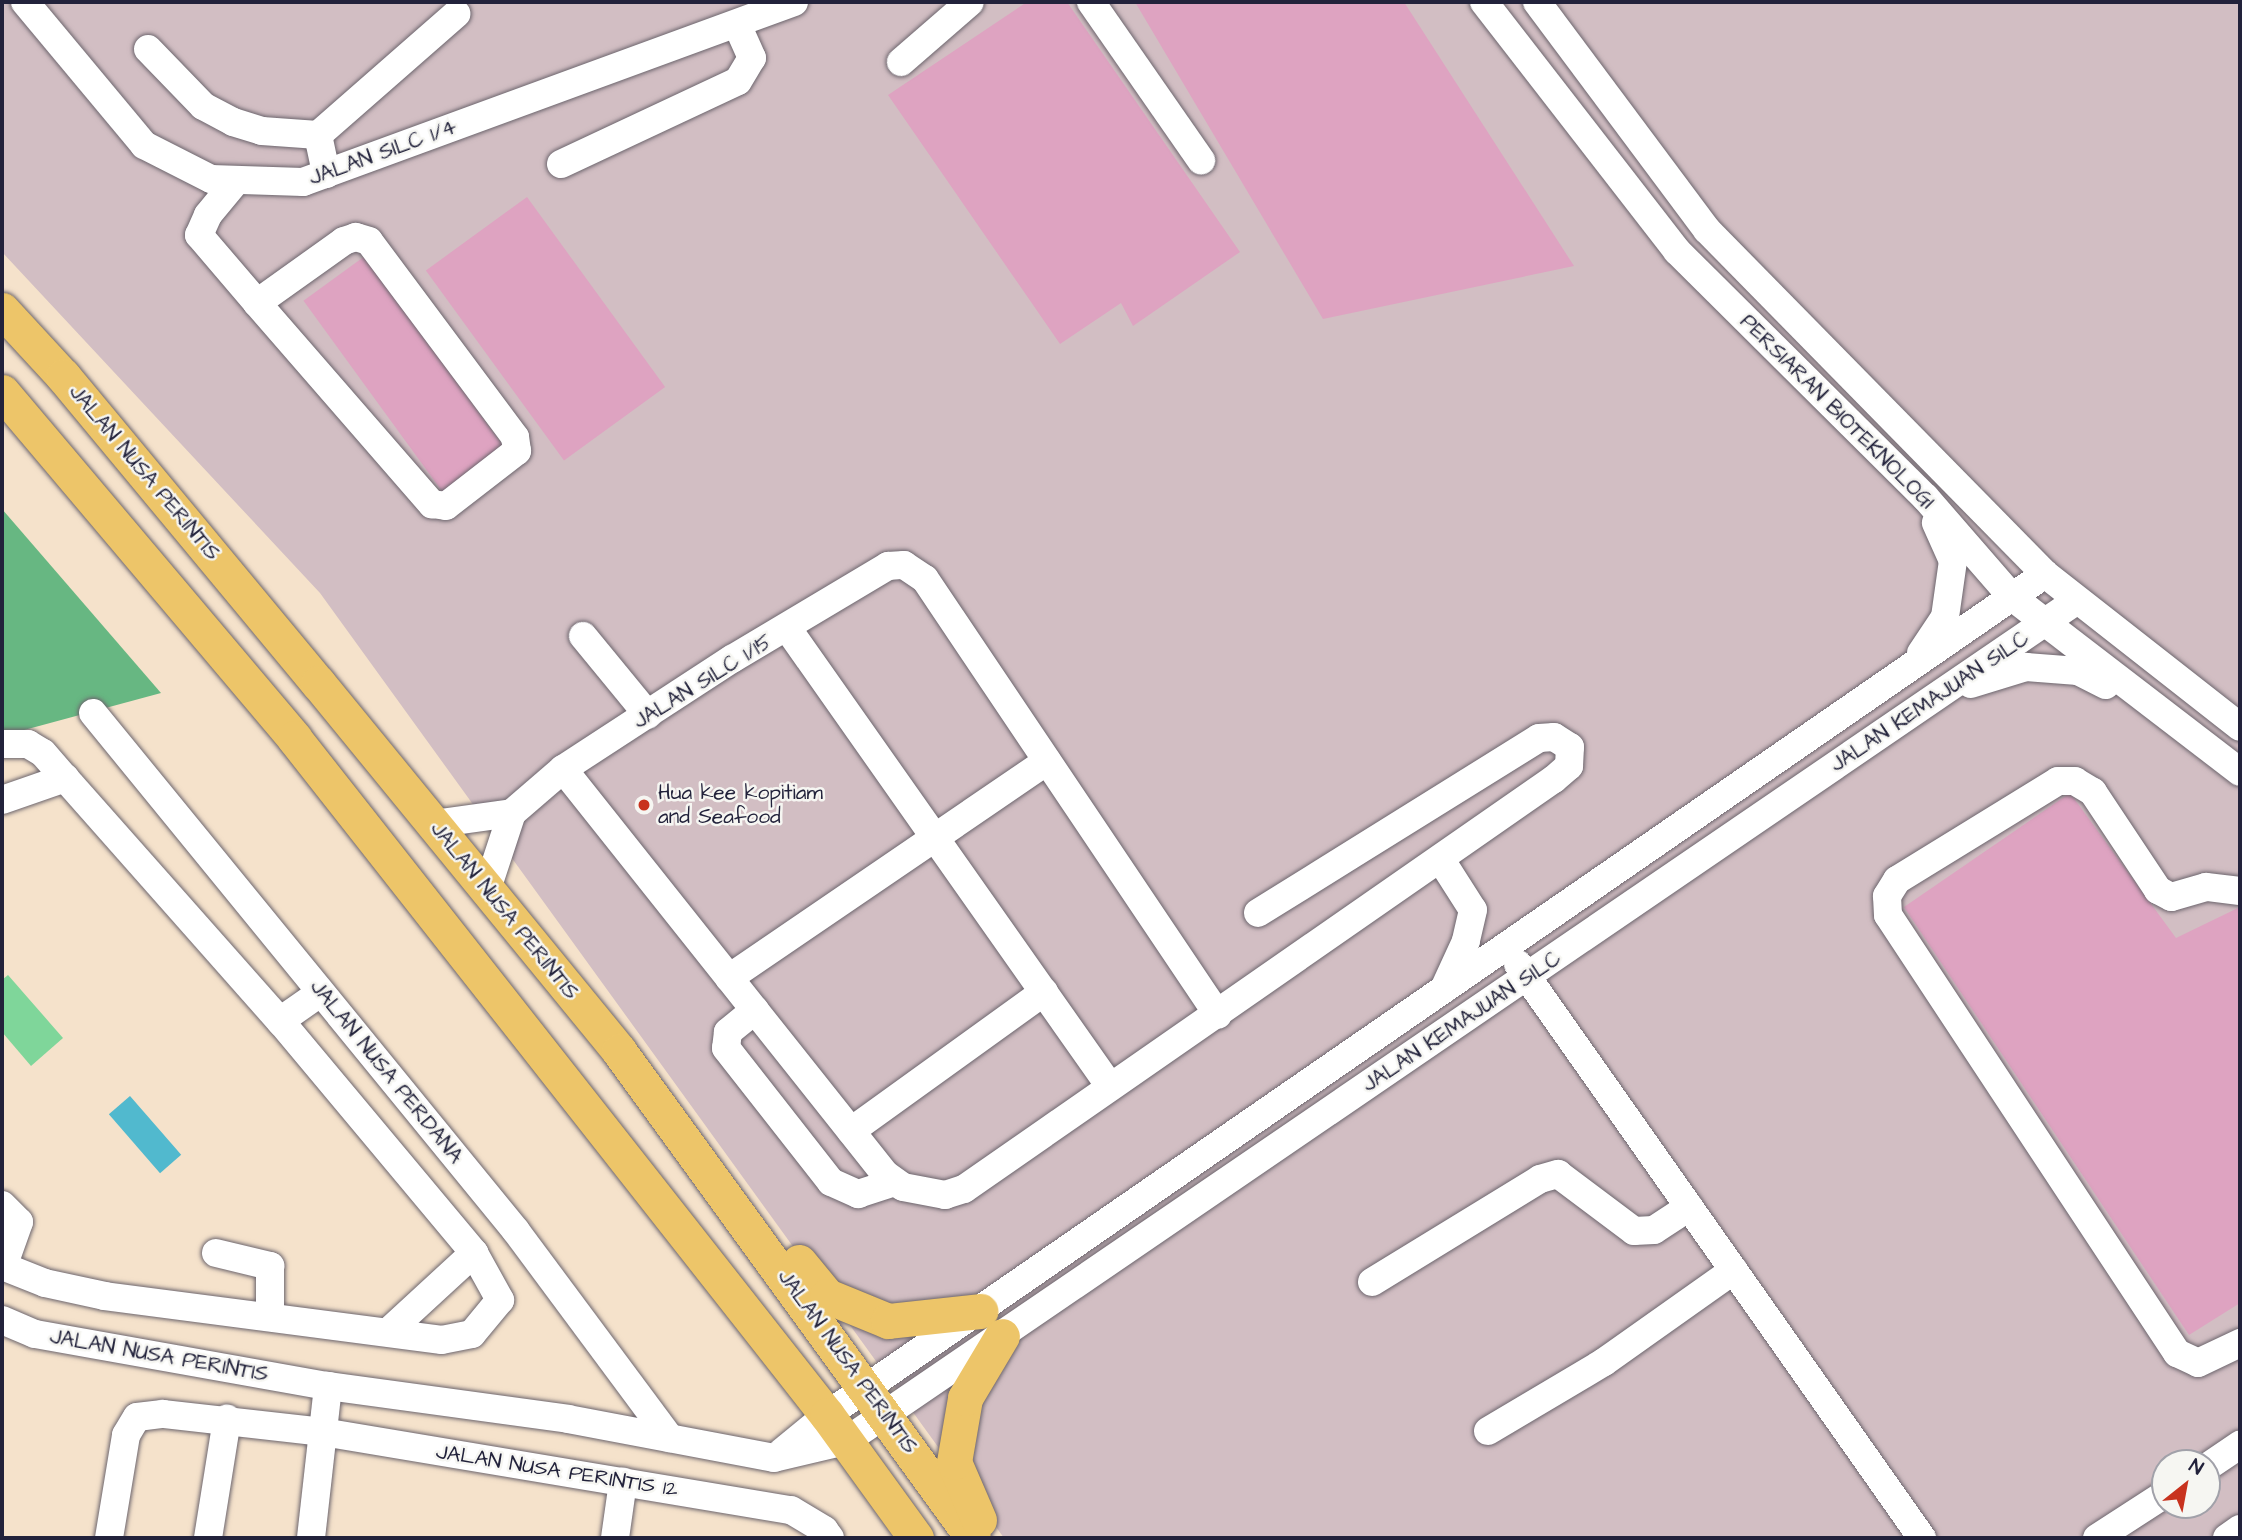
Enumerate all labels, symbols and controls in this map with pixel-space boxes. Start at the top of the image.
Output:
street label: JALAN SILC 1/4 [306,115,460,191]
street label: PERSIARAN BIOTEKNOLOGI [1734,309,1940,515]
street label: JALAN NUSA PERINTIS [63,380,225,566]
street label: JALAN KEMAJUAN SILC [1826,626,2034,778]
street label: JALAN SILC 1/15 [629,629,777,735]
place label: Hua kee kopitiam and Seafood [658,780,823,830]
marker: Hua kee kopitiam and Seafood [636,797,652,813]
street label: JALAN NUSA PERINTIS [425,817,583,1005]
street label: JALAN KEMAJUAN SILC [1358,946,1566,1098]
street label: JALAN NUSA PERDANA [304,975,468,1169]
street label: JALAN NUSA PERINTIS [772,1265,922,1459]
street label: JALAN NUSA PERINTIS [48,1324,270,1388]
street label: JALAN NUSA PERINTIS 12 [434,1439,680,1503]
north arrow [2151,1449,2221,1519]
text: N [2184,1453,2208,1482]

